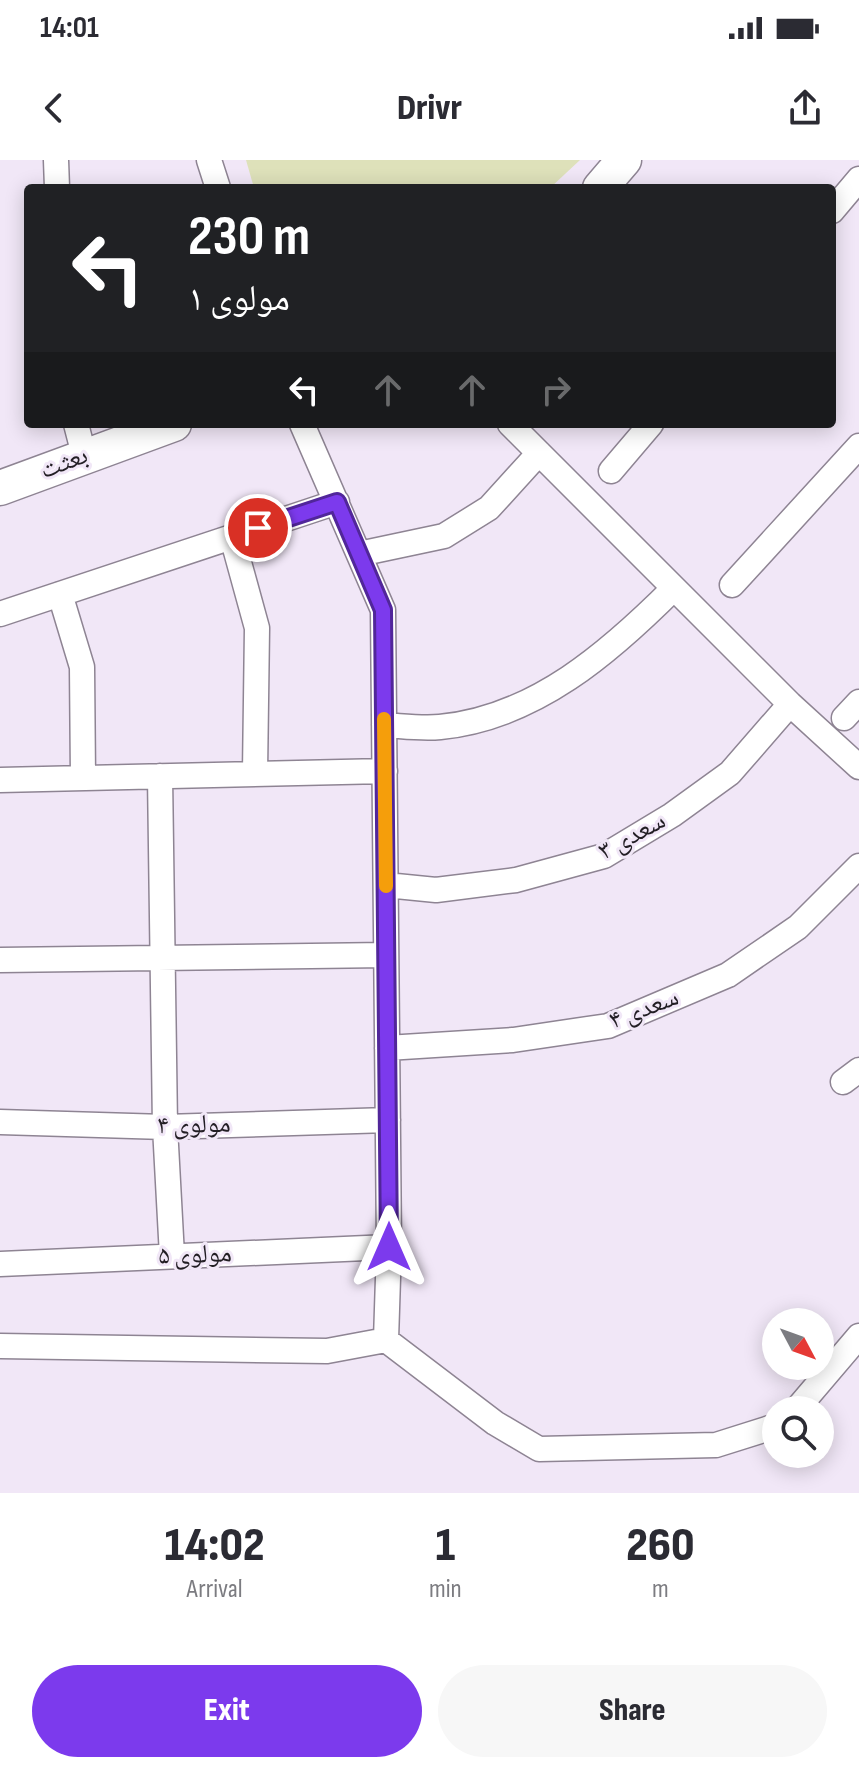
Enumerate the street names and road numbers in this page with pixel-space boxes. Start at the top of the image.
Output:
street label: بعثت [36,440,92,486]
street label: سعدی ۳ [593,805,671,867]
street label: سعدی ۴ [605,982,683,1036]
street label: مولوی ۴ [157,1109,231,1141]
street label: مولوی ۵ [158,1238,232,1272]

